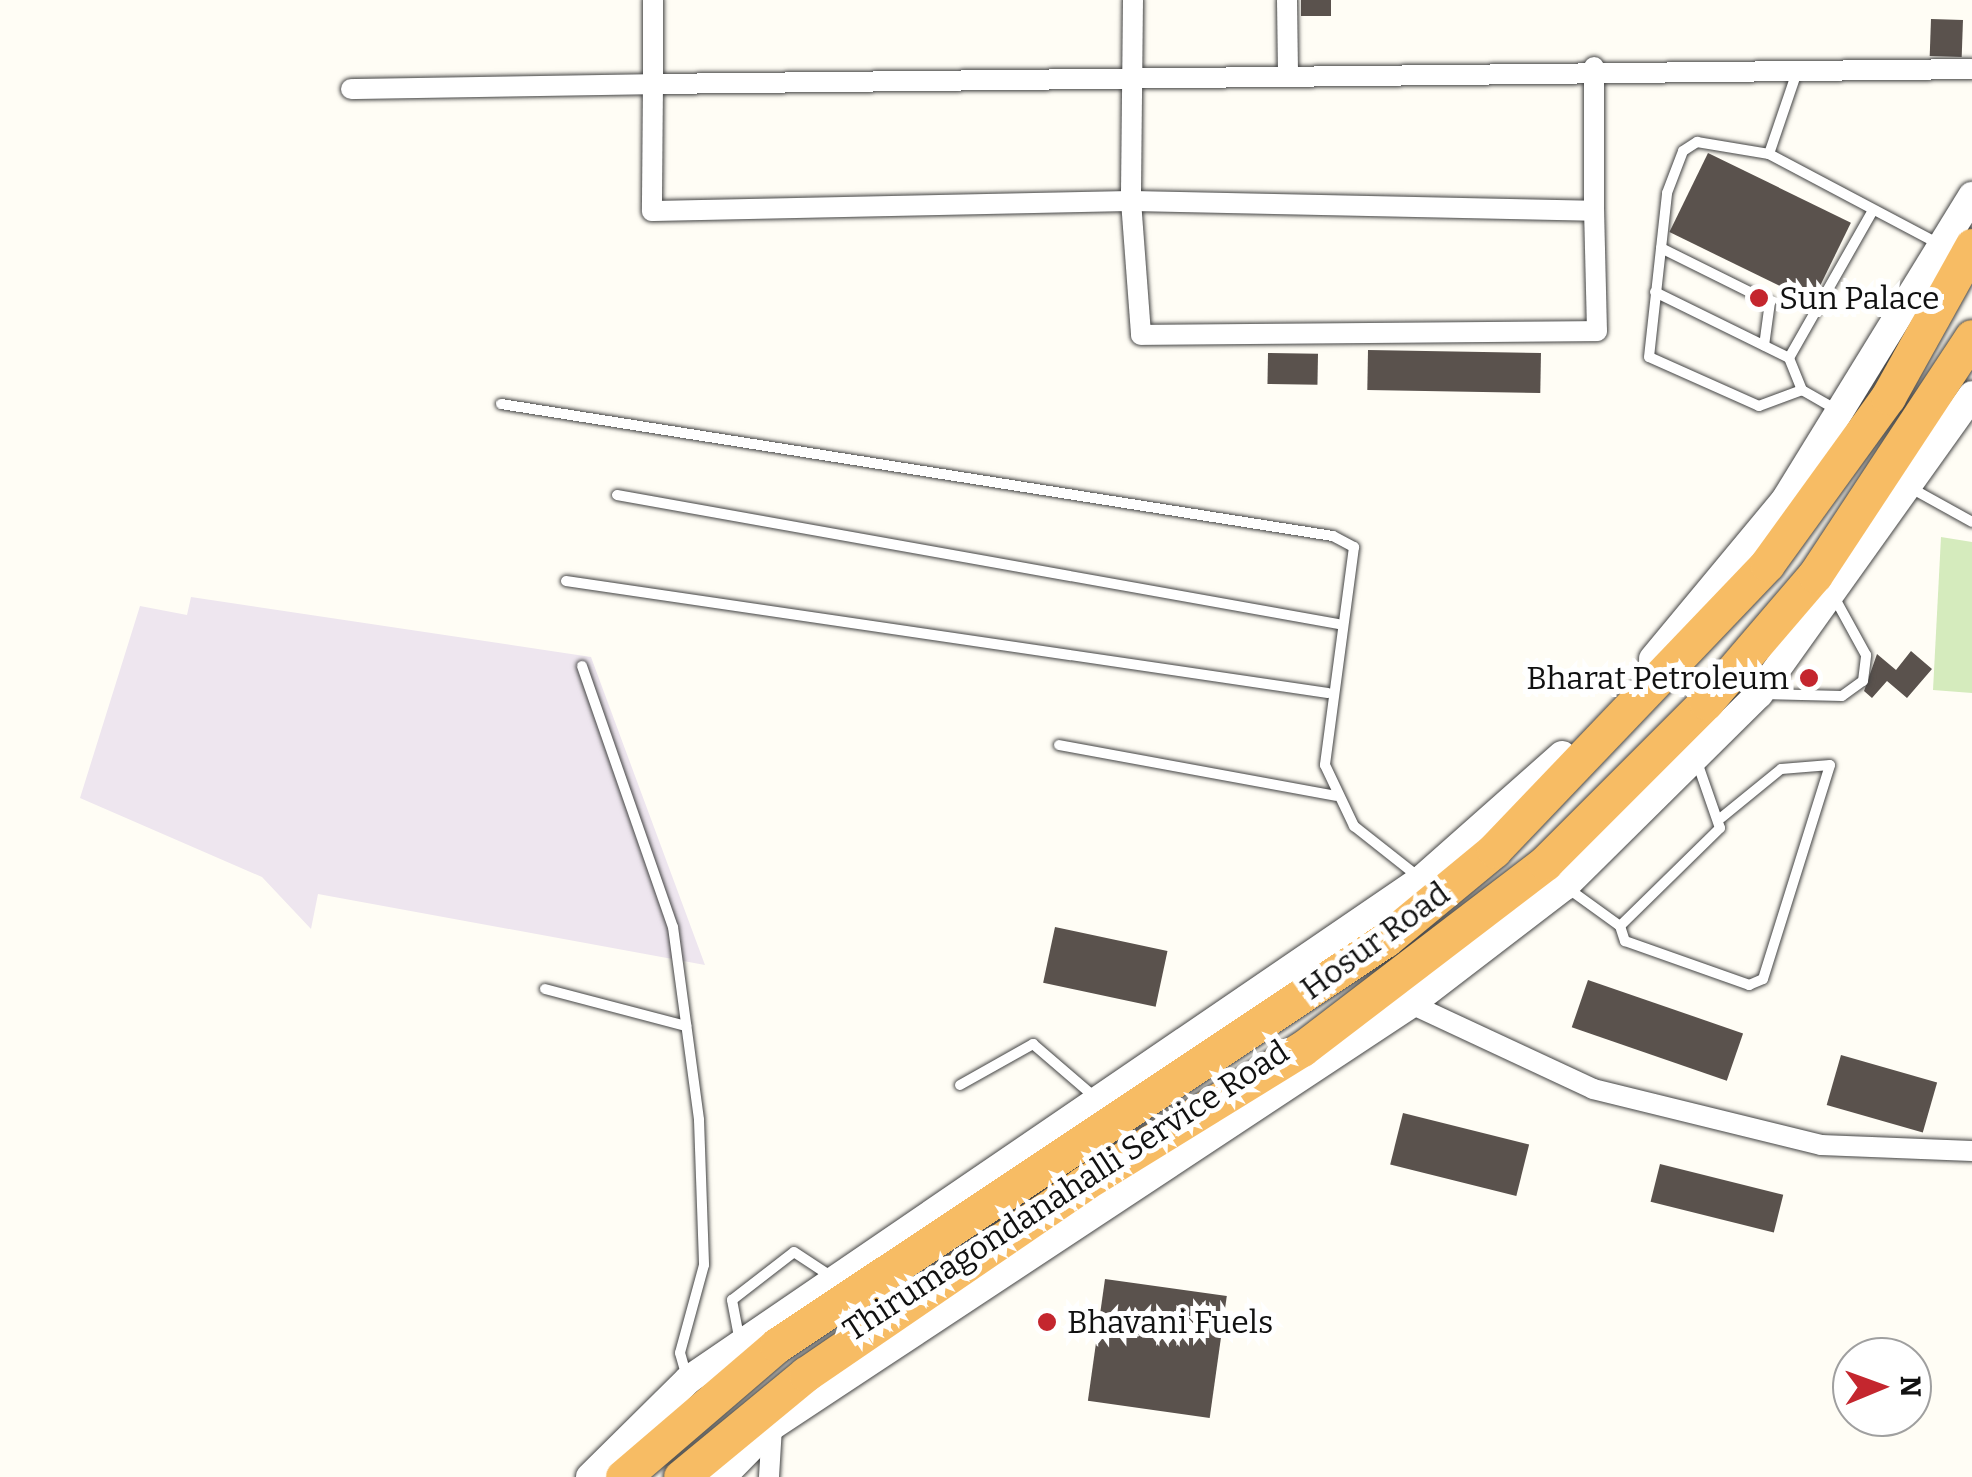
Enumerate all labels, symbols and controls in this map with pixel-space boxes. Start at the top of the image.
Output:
place label: Sun Palace [1779,279,1940,317]
marker: Sun Palace [1748,287,1770,309]
place label: Bharat Petroleum [1526,659,1789,697]
marker: Bharat Petroleum [1798,667,1820,689]
street label: Hosur Road [1293,874,1457,1008]
street label: Thirumagondanahalli Service Road [836,1032,1296,1350]
place label: Bhavani Fuels [1067,1303,1273,1341]
marker: Bhavani Fuels [1036,1311,1058,1333]
north arrow [1832,1337,1932,1437]
text: N [1894,1375,1927,1398]

